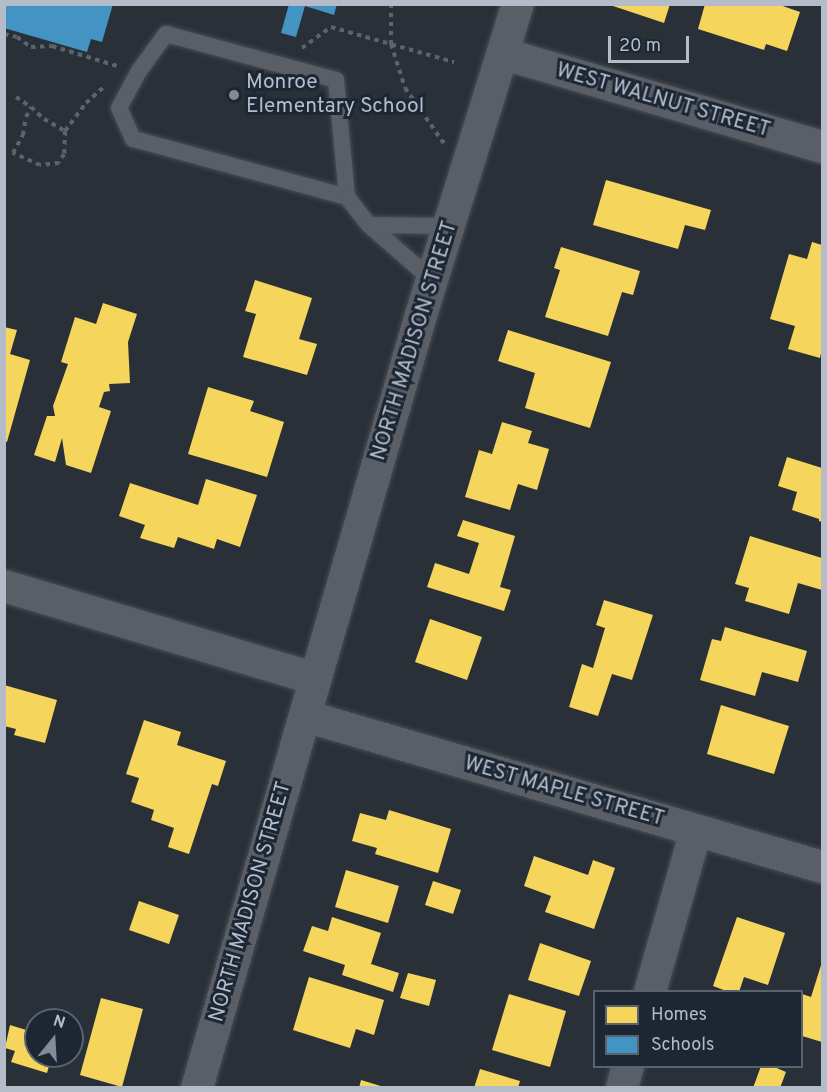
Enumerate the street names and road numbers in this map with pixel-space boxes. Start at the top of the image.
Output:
street label: WEST WALNUT STREET [552,58,774,144]
street label: NORTH MADISON STREET [367,218,463,464]
street label: WEST MAPLE STREET [461,751,667,833]
street label: NORTH MADISON STREET [205,779,297,1025]

